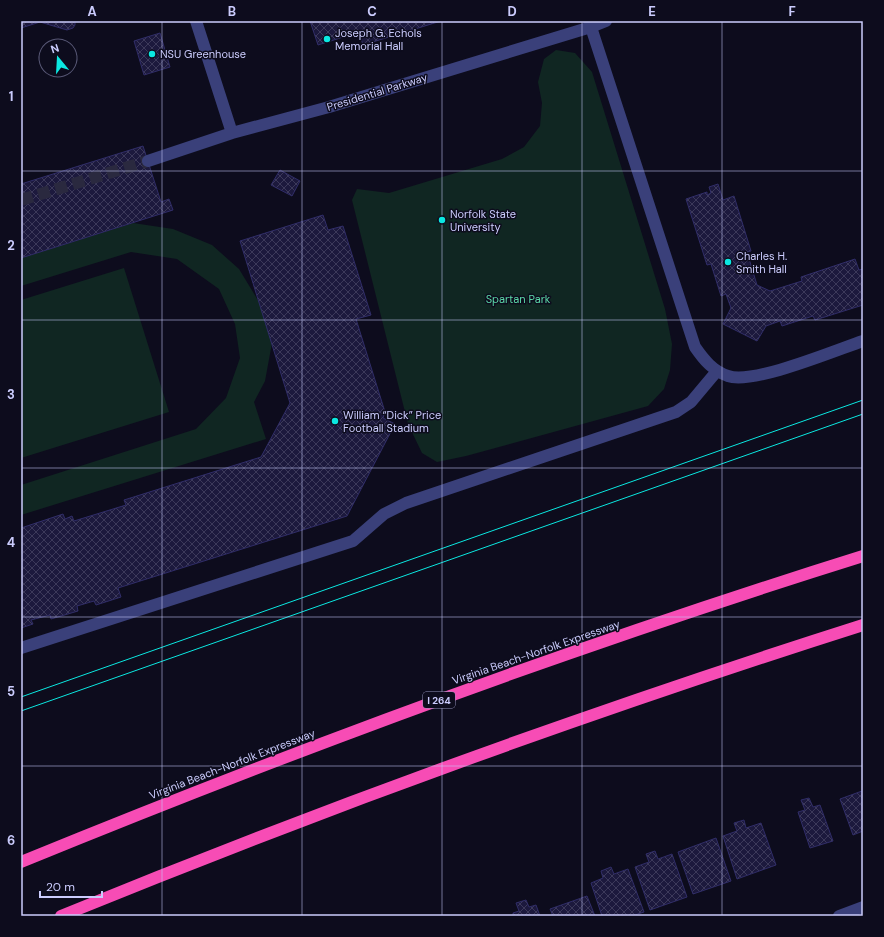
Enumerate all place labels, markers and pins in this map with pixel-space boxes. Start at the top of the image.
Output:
place label: Joseph G. Echols Memorial Hall [335,26,422,53]
marker: Joseph G. Echols Memorial Hall [322,34,332,44]
place label: NSU Greenhouse [160,47,246,61]
marker: NSU Greenhouse [147,49,157,59]
place label: Norfolk State University [450,207,516,234]
marker: Norfolk State University [437,215,447,225]
place label: Charles H. Smith Hall [736,249,787,276]
marker: Charles H. Smith Hall [723,257,733,267]
place label: William “Dick” Price Football Stadium [343,408,441,435]
marker: William “Dick” Price Football Stadium [330,416,340,426]

